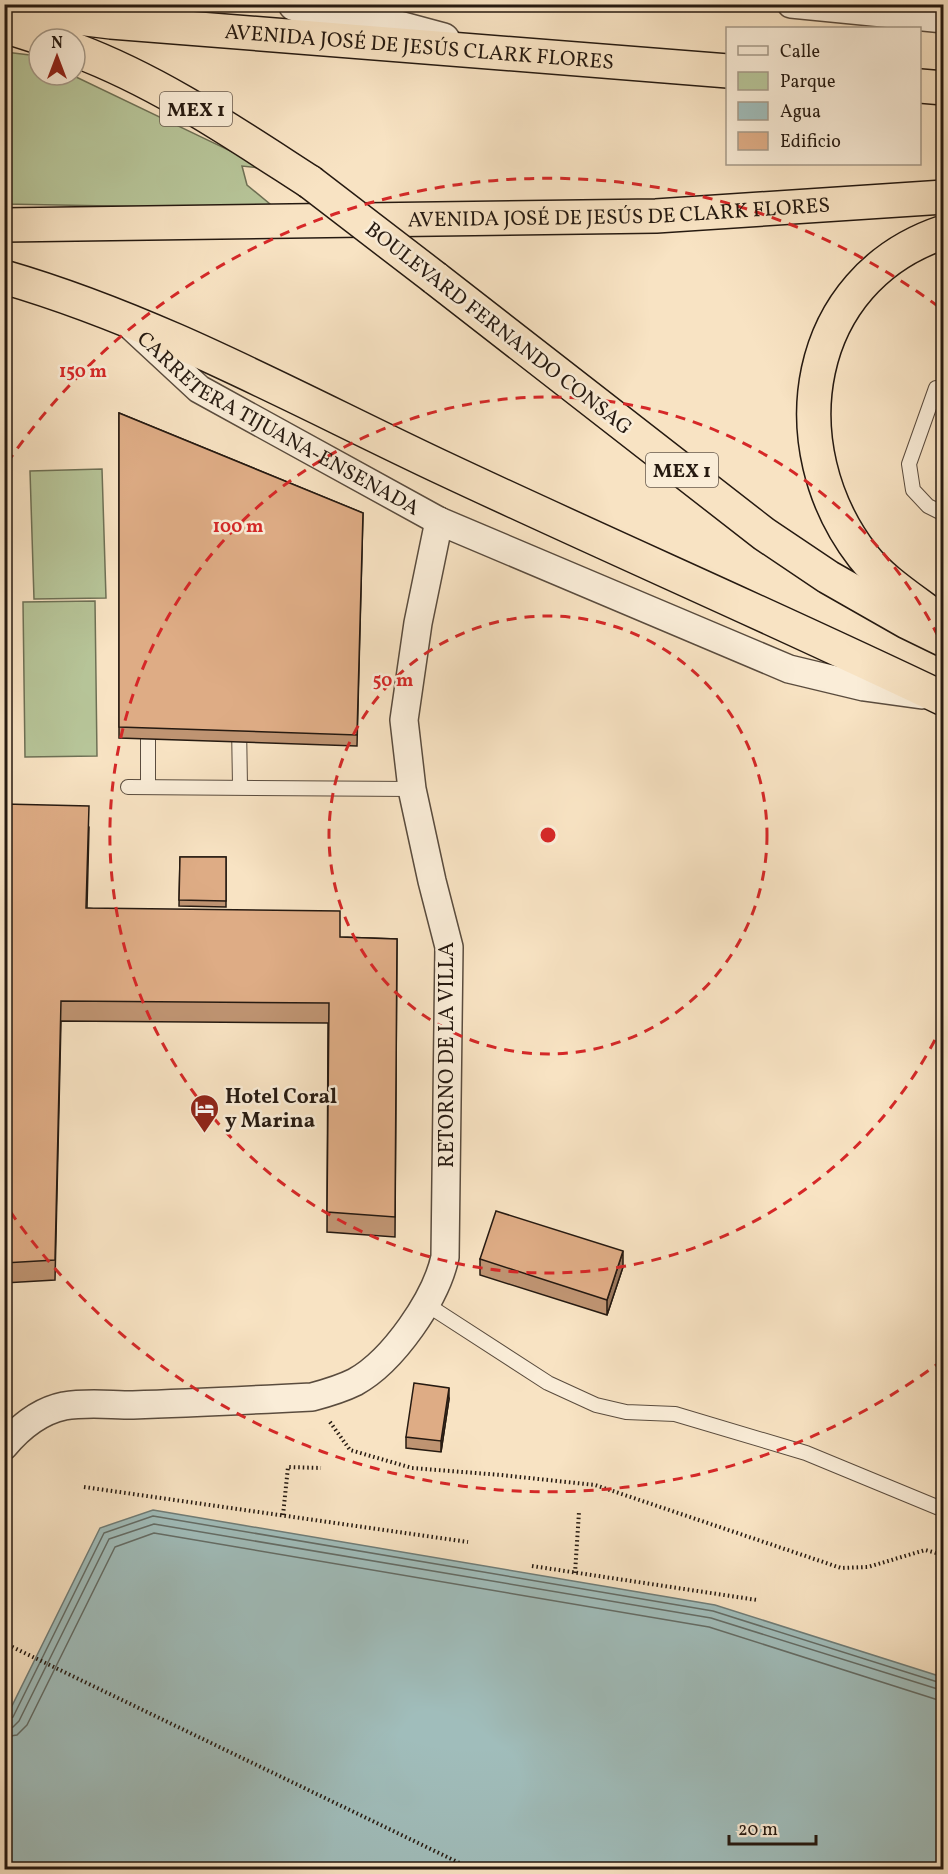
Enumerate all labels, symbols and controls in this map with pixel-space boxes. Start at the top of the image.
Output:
street label: AVENIDA JOSÉ DE JESÚS CLARK FLORES [223,18,615,78]
north arrow [27,27,87,87]
legend [726,27,921,165]
text: N [51,33,63,55]
text: Calle [780,40,820,65]
text: Parque [780,70,835,95]
road number: MEX 1 [160,92,232,126]
text: Agua [780,100,821,125]
text: Edificio [780,130,841,155]
street label: AVENIDA JOSÉ DE JESÚS DE CLARK FLORES [408,192,831,235]
street label: BOULEVARD FERNANDO CONSAG [359,216,638,443]
street label: CARRETERA TIJUANA-ENSENADA [130,325,425,524]
text: 150 m [59,360,107,385]
road number: MEX 1 [646,453,718,487]
text: 100 m [213,515,263,540]
text: 50 m [373,669,413,694]
centre of rings [538,825,558,845]
street label: RETORNO DE LA VILLA [433,942,462,1168]
place label: Hotel Coral y Marina [225,1083,337,1136]
hotel icon: Hotel Coral y Marina [188,1092,220,1134]
scale bar [729,1808,816,1846]
text: 20 m [738,1818,778,1843]

